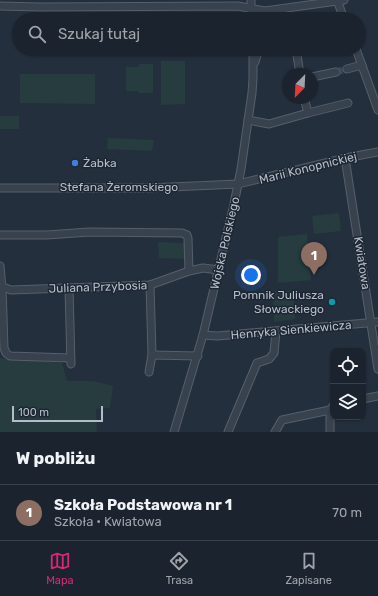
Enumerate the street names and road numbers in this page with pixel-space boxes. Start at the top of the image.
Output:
street label: Marii Konopnickiej [258,149,358,187]
street label: Stefana Żeromskiego [60,180,178,194]
street label: Wojska Polskiego [208,195,242,291]
street label: Kwiatowa [351,236,373,290]
street label: Juliana Przybosia [48,278,148,296]
street label: Henryka Sienkiewicza [230,318,352,342]

